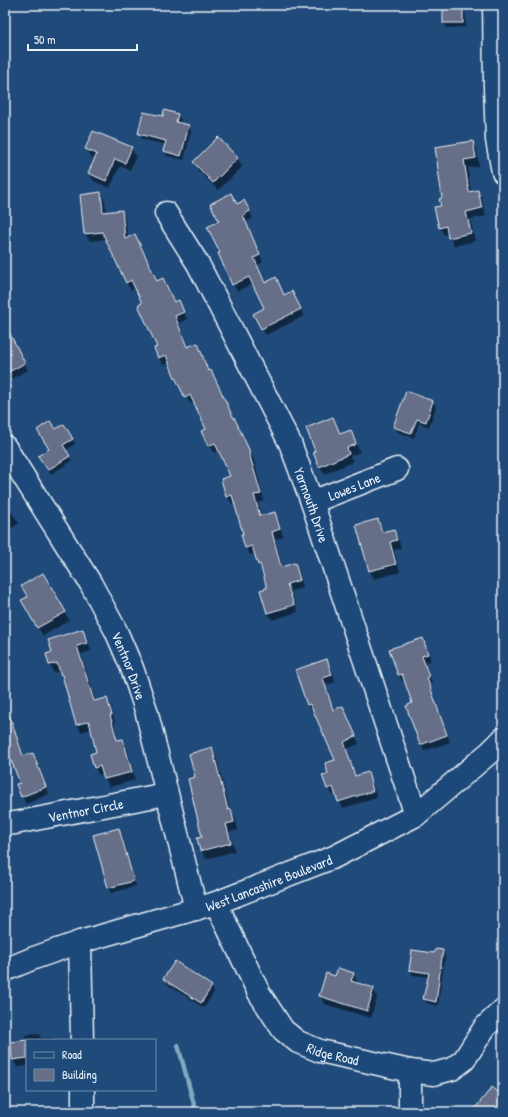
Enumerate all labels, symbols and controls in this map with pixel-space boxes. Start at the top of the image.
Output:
scale bar [28,26,137,52]
text: 50 m [34,31,55,48]
street label: Yarmouth Drive [290,464,334,545]
street label: Lowes Lane [325,467,383,504]
street label: Ventnor Drive [108,628,151,702]
street label: Ventnor Circle [46,793,125,826]
street label: West Lancashire Boulevard [203,849,335,915]
street label: Ridge Road [304,1037,361,1069]
legend [26,1039,156,1091]
text: Road [62,1046,82,1063]
text: Building [62,1066,97,1083]

